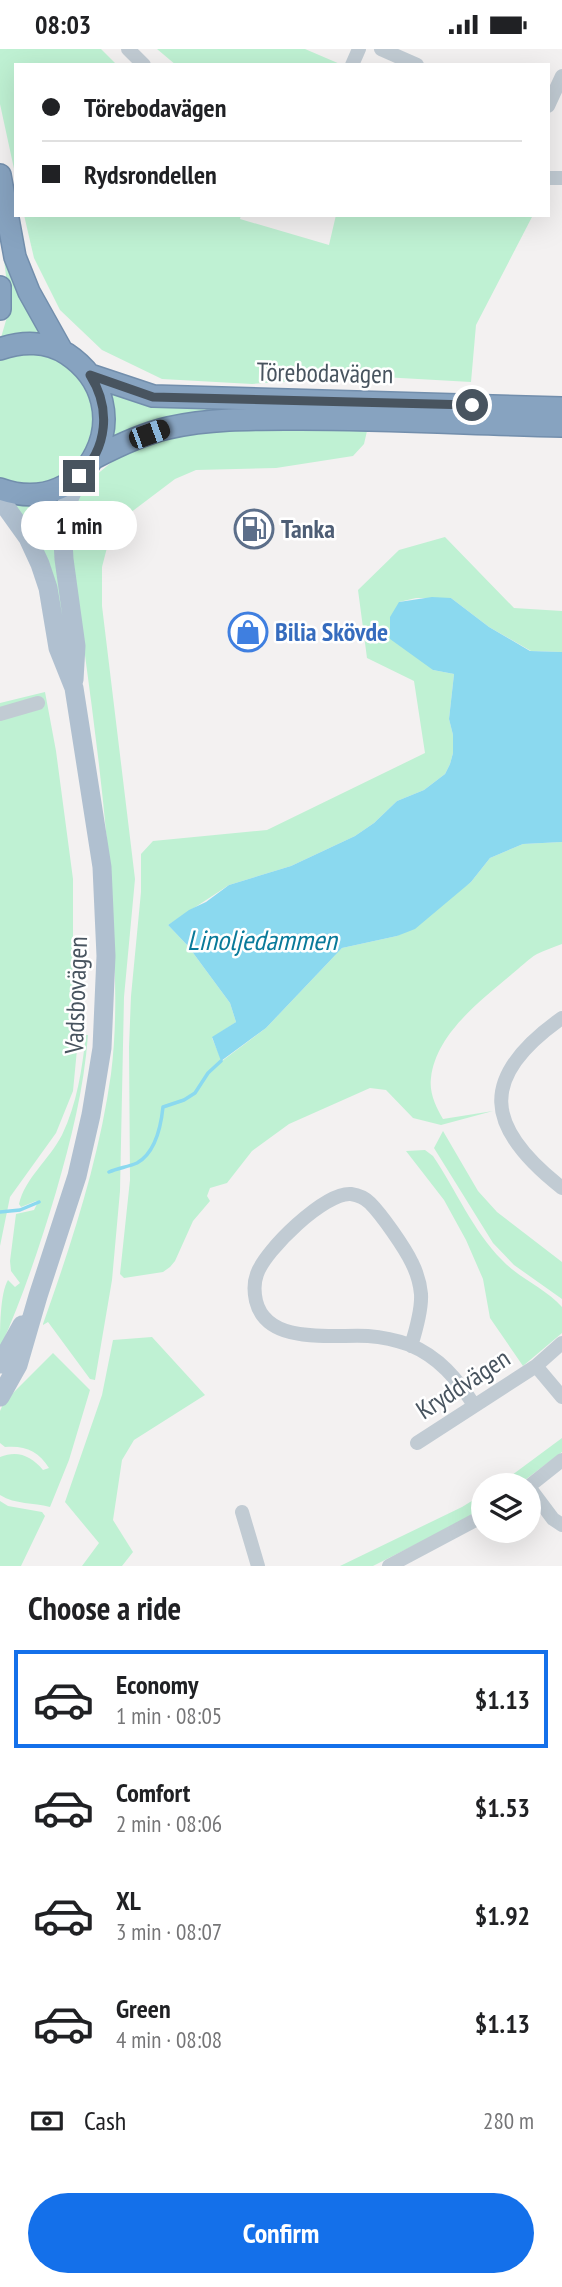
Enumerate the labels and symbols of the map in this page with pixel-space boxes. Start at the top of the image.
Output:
street label: Törebodavägen [256,355,394,390]
route start [456,389,488,421]
car [126,417,173,451]
route end [63,460,95,492]
callout: 1 min [21,501,137,549]
fuel station icon: Tanka [233,508,275,550]
place label: Tanka [281,512,335,545]
shop icon: Bilia Skövde [227,611,269,653]
place label: Bilia Skövde [275,615,388,648]
water label: Linoljedammen [187,921,339,958]
street label: Vadsbovägen [57,936,94,1055]
street label: Kryddvägen [409,1341,516,1426]

